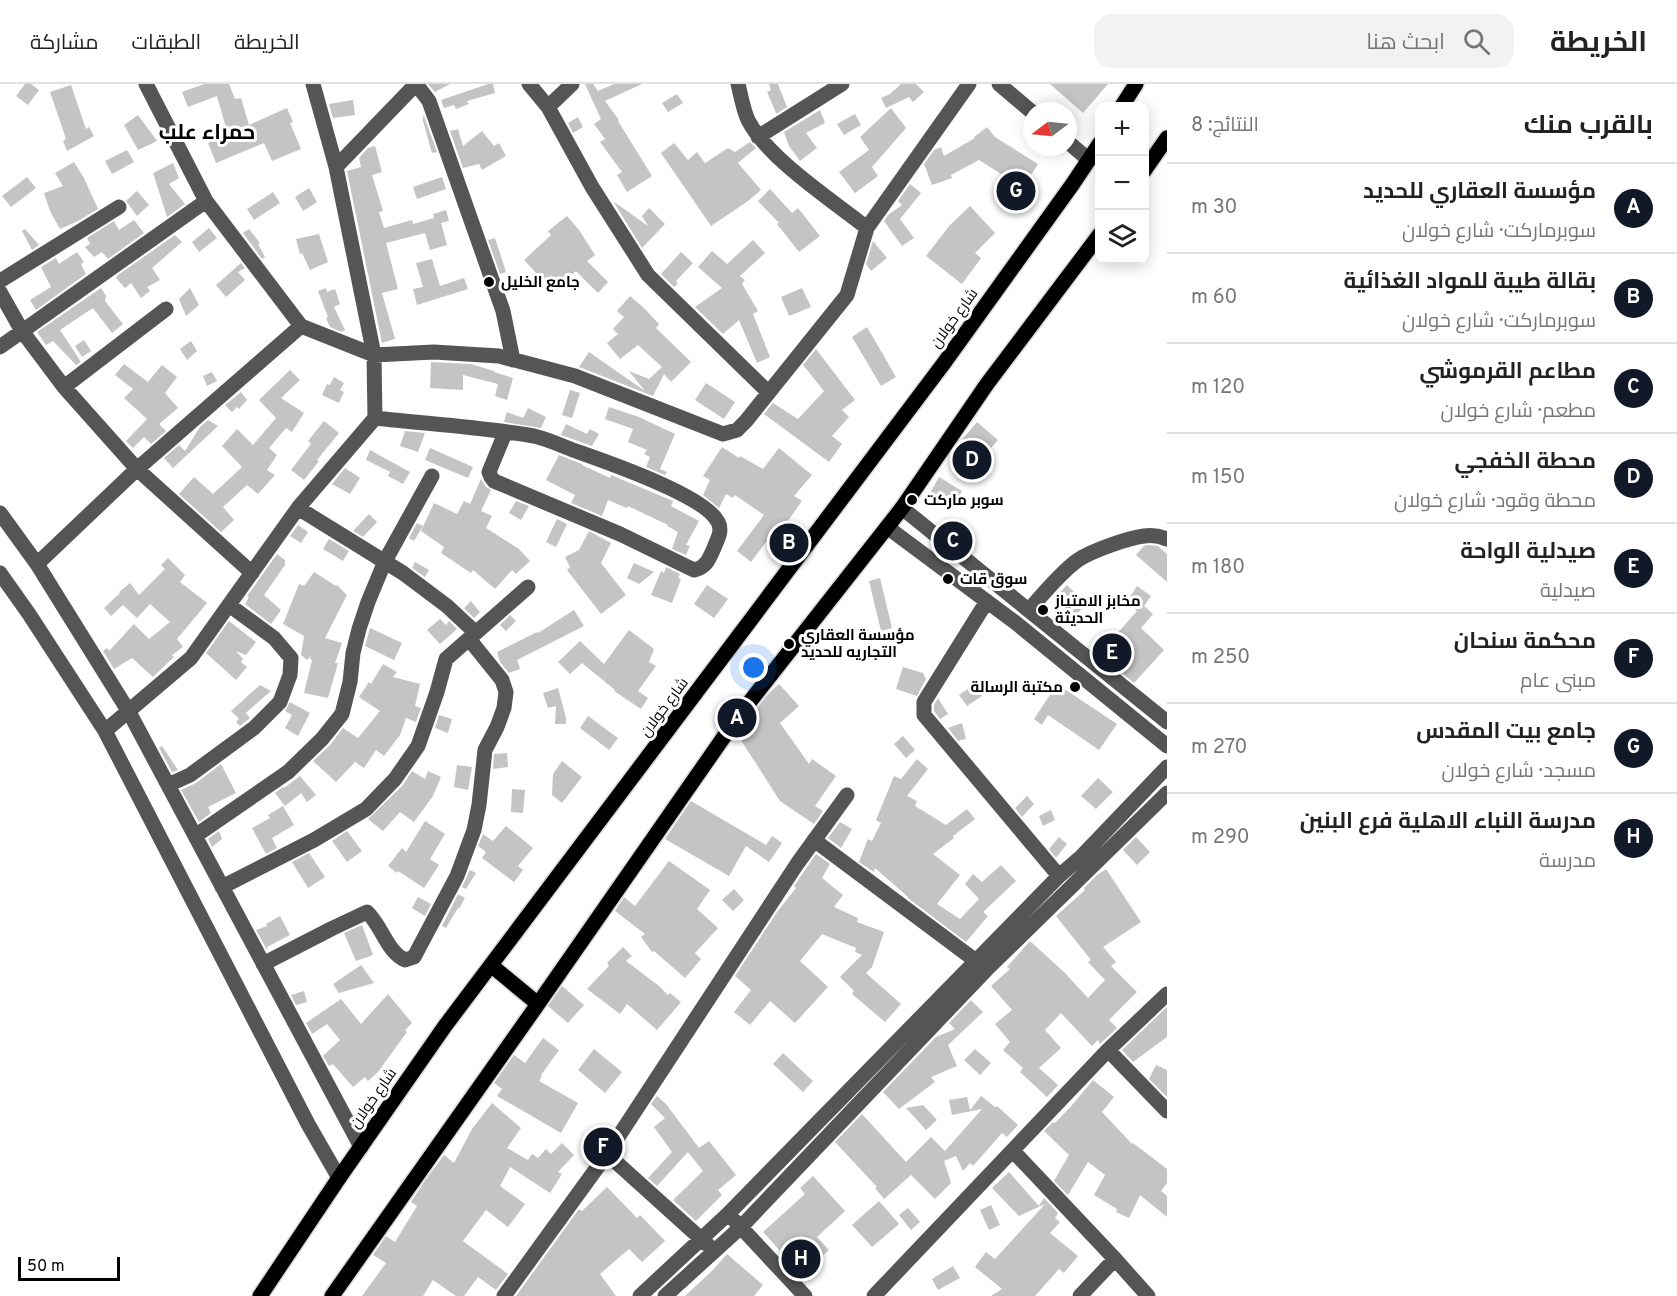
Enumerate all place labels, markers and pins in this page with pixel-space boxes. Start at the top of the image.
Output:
pin: G [996,168,1036,214]
place label: جامع الخليل [501,274,580,293]
marker: جامع الخليل [482,275,496,289]
pin: D [952,438,992,482]
place label: سوبر ماركت [924,492,1004,511]
marker: سوبر ماركت [905,493,919,507]
pin: C [934,518,972,564]
pin: B [770,520,808,566]
place label: سوق قات [960,571,1027,590]
marker: سوق قات [941,572,955,586]
place label: مخابز الامتياز الحديثة [1054,593,1141,629]
marker: مخابز الامتياز الحديثة [1036,603,1050,617]
place label: مؤسسة العقاري التجاريه للحديد [801,627,915,663]
pin: E [1092,630,1132,676]
marker: مؤسسة العقاري التجاريه للحديد [782,637,796,651]
place label: مكتبة الرسالة [971,679,1063,698]
marker: مكتبة الرسالة [1068,680,1082,694]
pin: A [718,696,756,740]
pin: F [584,1124,622,1170]
pin: H [782,1236,820,1282]

